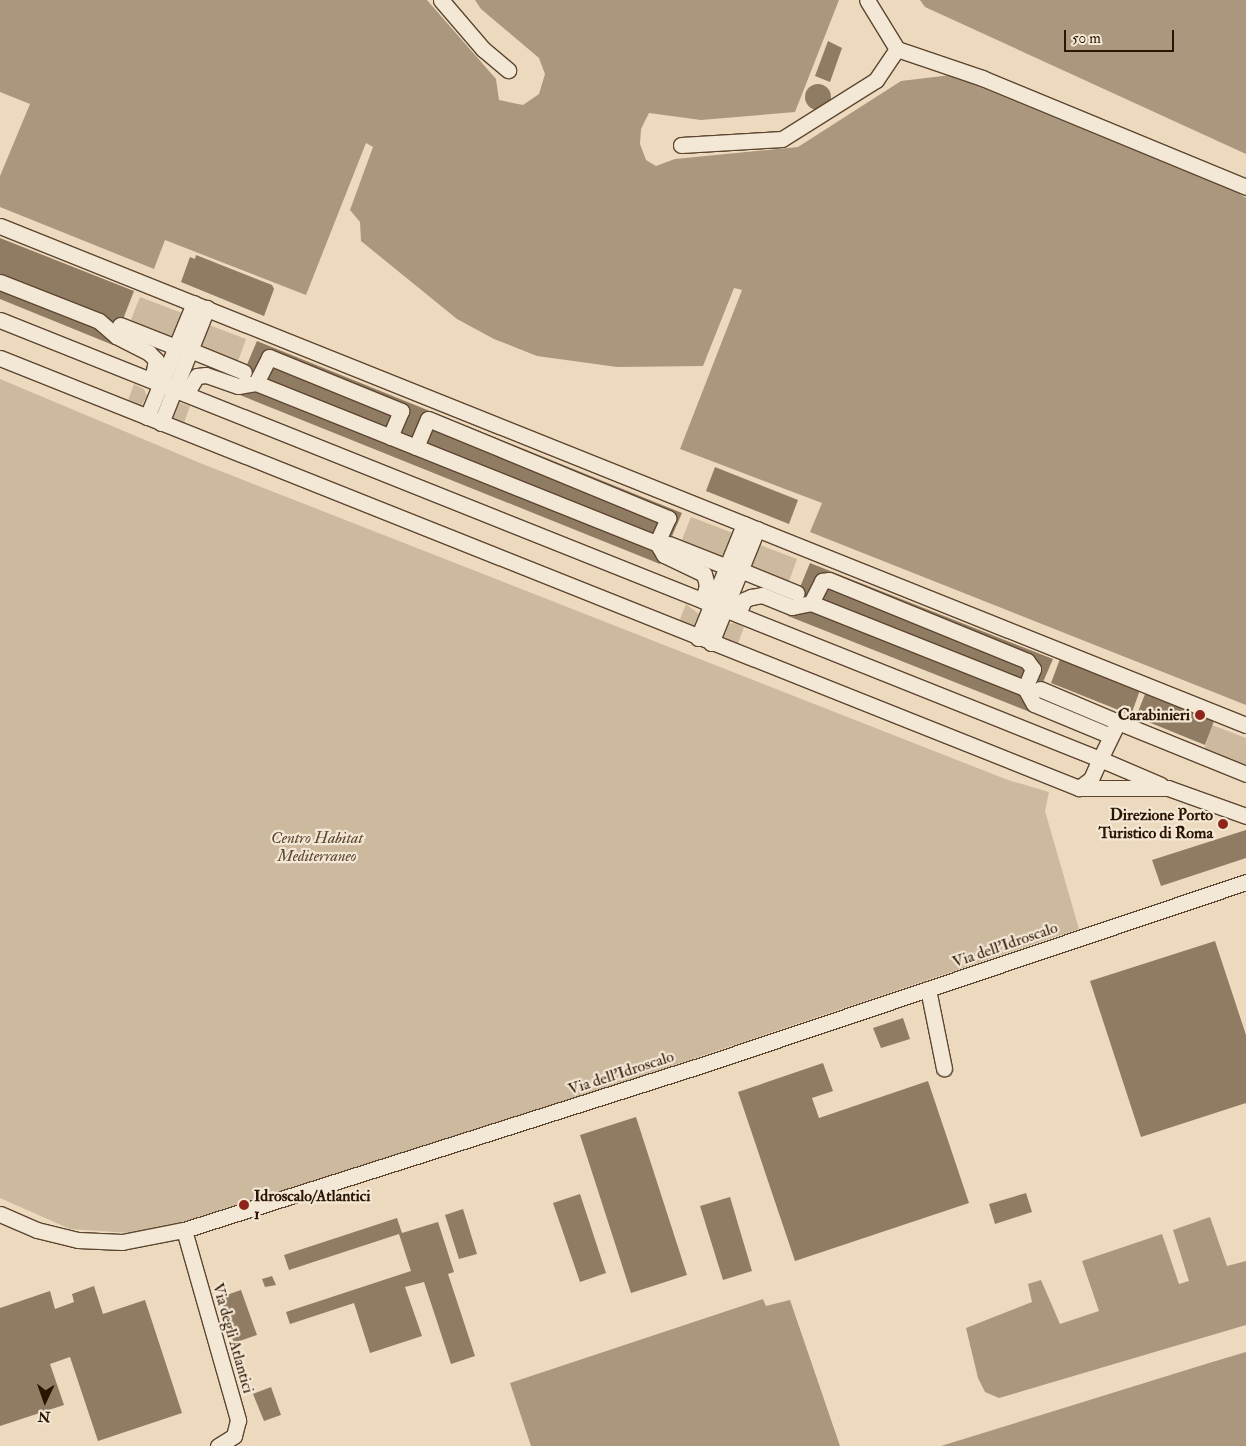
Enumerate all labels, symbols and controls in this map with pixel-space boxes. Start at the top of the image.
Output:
scale bar [1066,20,1176,52]
text: 50 m [1072,29,1101,48]
place label: Carabinieri [1118,705,1190,725]
marker: Carabinieri [1194,709,1206,721]
place label: Direzione Porto Turistico di Roma [1098,805,1213,843]
marker: Direzione Porto Turistico di Roma [1217,818,1229,830]
park label: Centro Habitat Mediterraneo [271,828,363,866]
street label: Via dell'Idroscalo [950,918,1060,972]
street label: Via dell'Idroscalo [566,1047,676,1099]
place label: Idroscalo/Atlantici 1 [254,1186,370,1224]
marker: Idroscalo/Atlantici 1 [238,1199,250,1211]
street label: Via degli Atlantici [208,1281,258,1395]
north arrow [20,1376,70,1426]
text: N [37,1408,51,1425]

